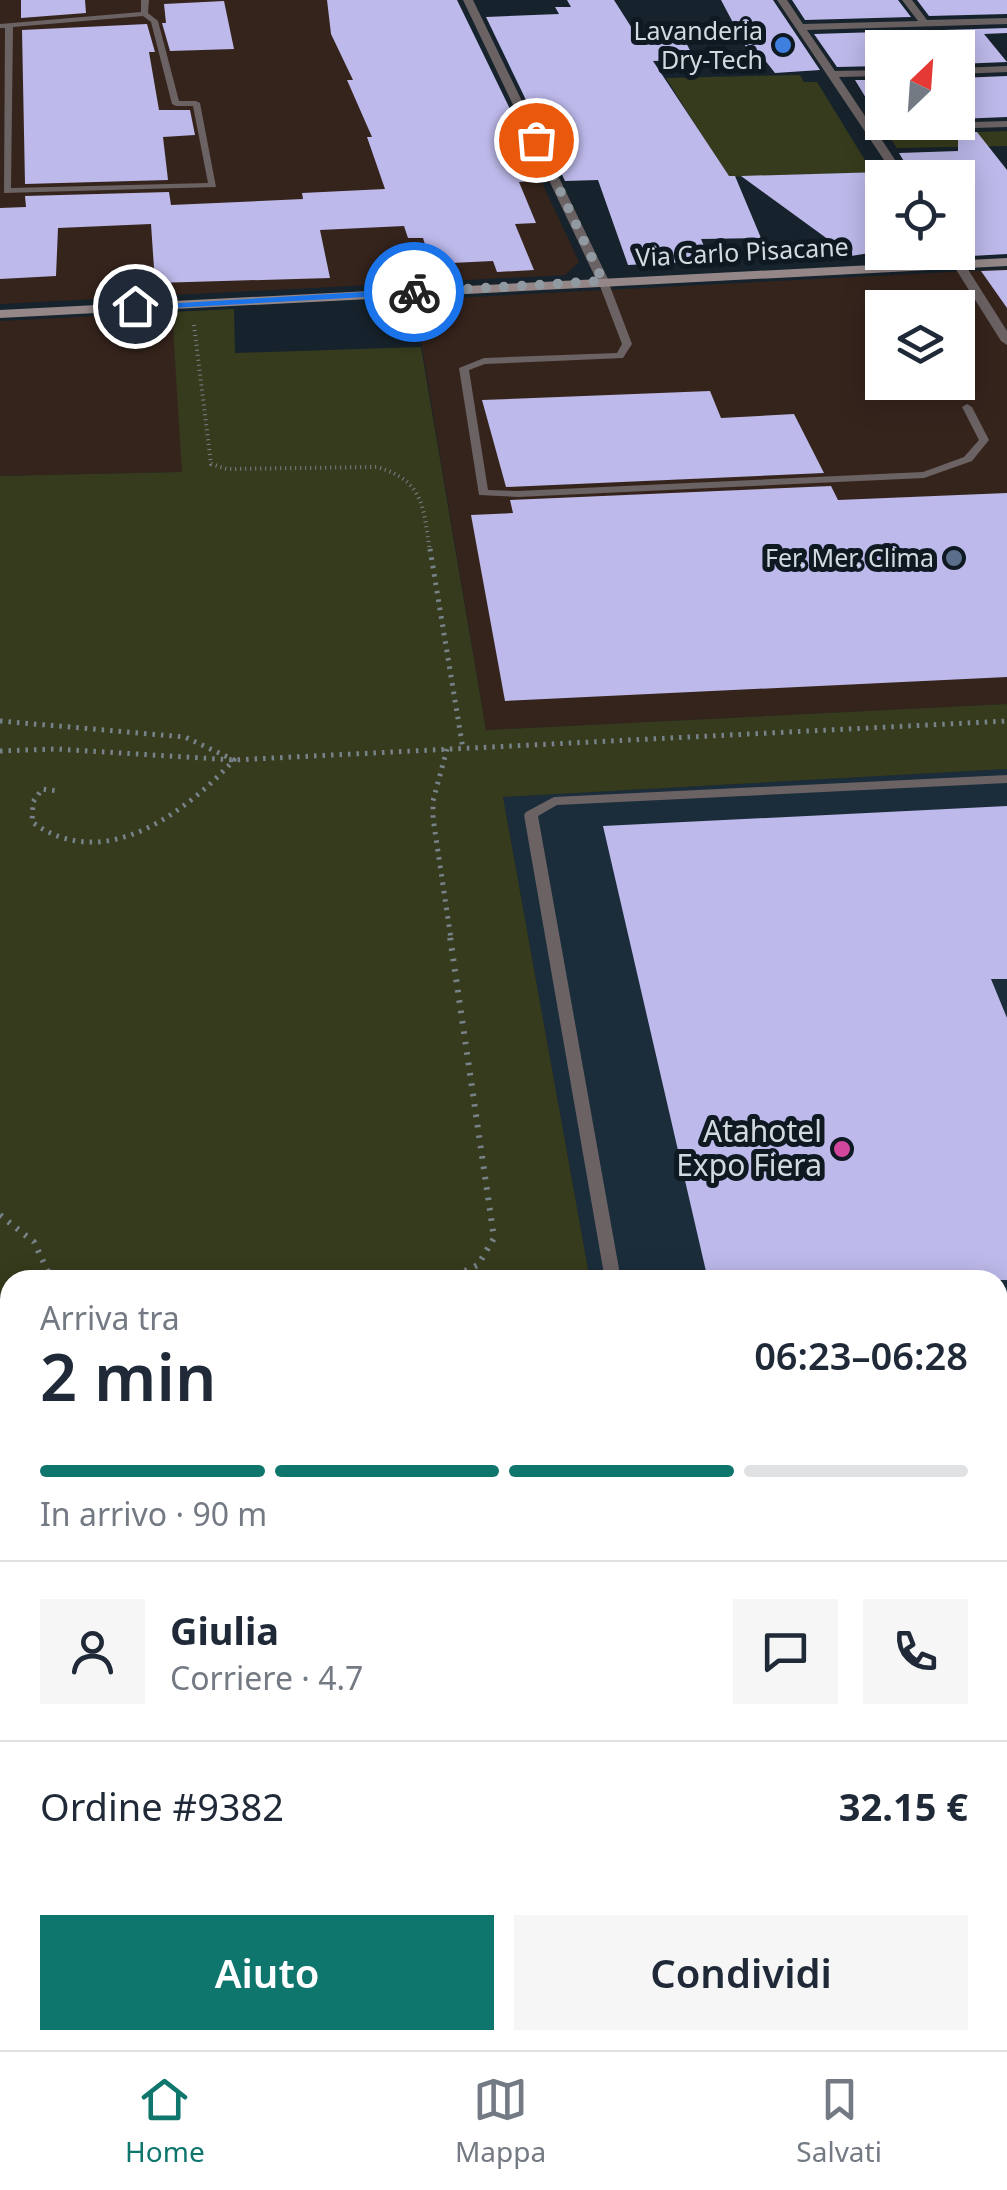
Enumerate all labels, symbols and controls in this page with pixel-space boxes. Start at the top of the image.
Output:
place label: Lavanderia Dry-Tech [633,13,763,76]
north arrow [865,30,975,140]
map controls [865,30,975,400]
marker: Lavanderia Dry-Tech [772,34,794,56]
pin [494,98,579,183]
icon: bag [509,113,564,168]
button: locate [865,160,975,270]
street label: Via Carlo Pisacane [635,228,849,274]
courier [364,242,464,342]
pin [93,264,178,349]
icon: bike [387,265,442,320]
icon: home [108,279,163,334]
button: layers [865,290,975,400]
place label: Fer. Mer. Clima [765,540,934,574]
marker: Fer. Mer. Clima [943,547,965,569]
place label: Atahotel Expo Fiera [676,1110,822,1185]
marker: Atahotel Expo Fiera [831,1138,853,1160]
text: Arriva tra [40,1296,180,1339]
text: 06:23–06:28 [754,1329,968,1381]
text: 2 min [40,1332,216,1420]
text: In arrivo · 90 m [40,1492,267,1535]
button: person [40,1599,145,1704]
button: chat [733,1599,838,1704]
button: phone [863,1599,968,1704]
text: Giulia [170,1604,279,1656]
text: Corriere · 4.7 [170,1656,363,1699]
text: Ordine #9382 [40,1780,284,1832]
text: 32.15 € [839,1780,968,1832]
button: Aiuto [40,1915,494,2030]
button: Condividi [514,1915,968,2030]
tab: Home [125,2072,205,2170]
tab: Mappa [455,2072,546,2170]
tab: Salvati [796,2072,882,2170]

